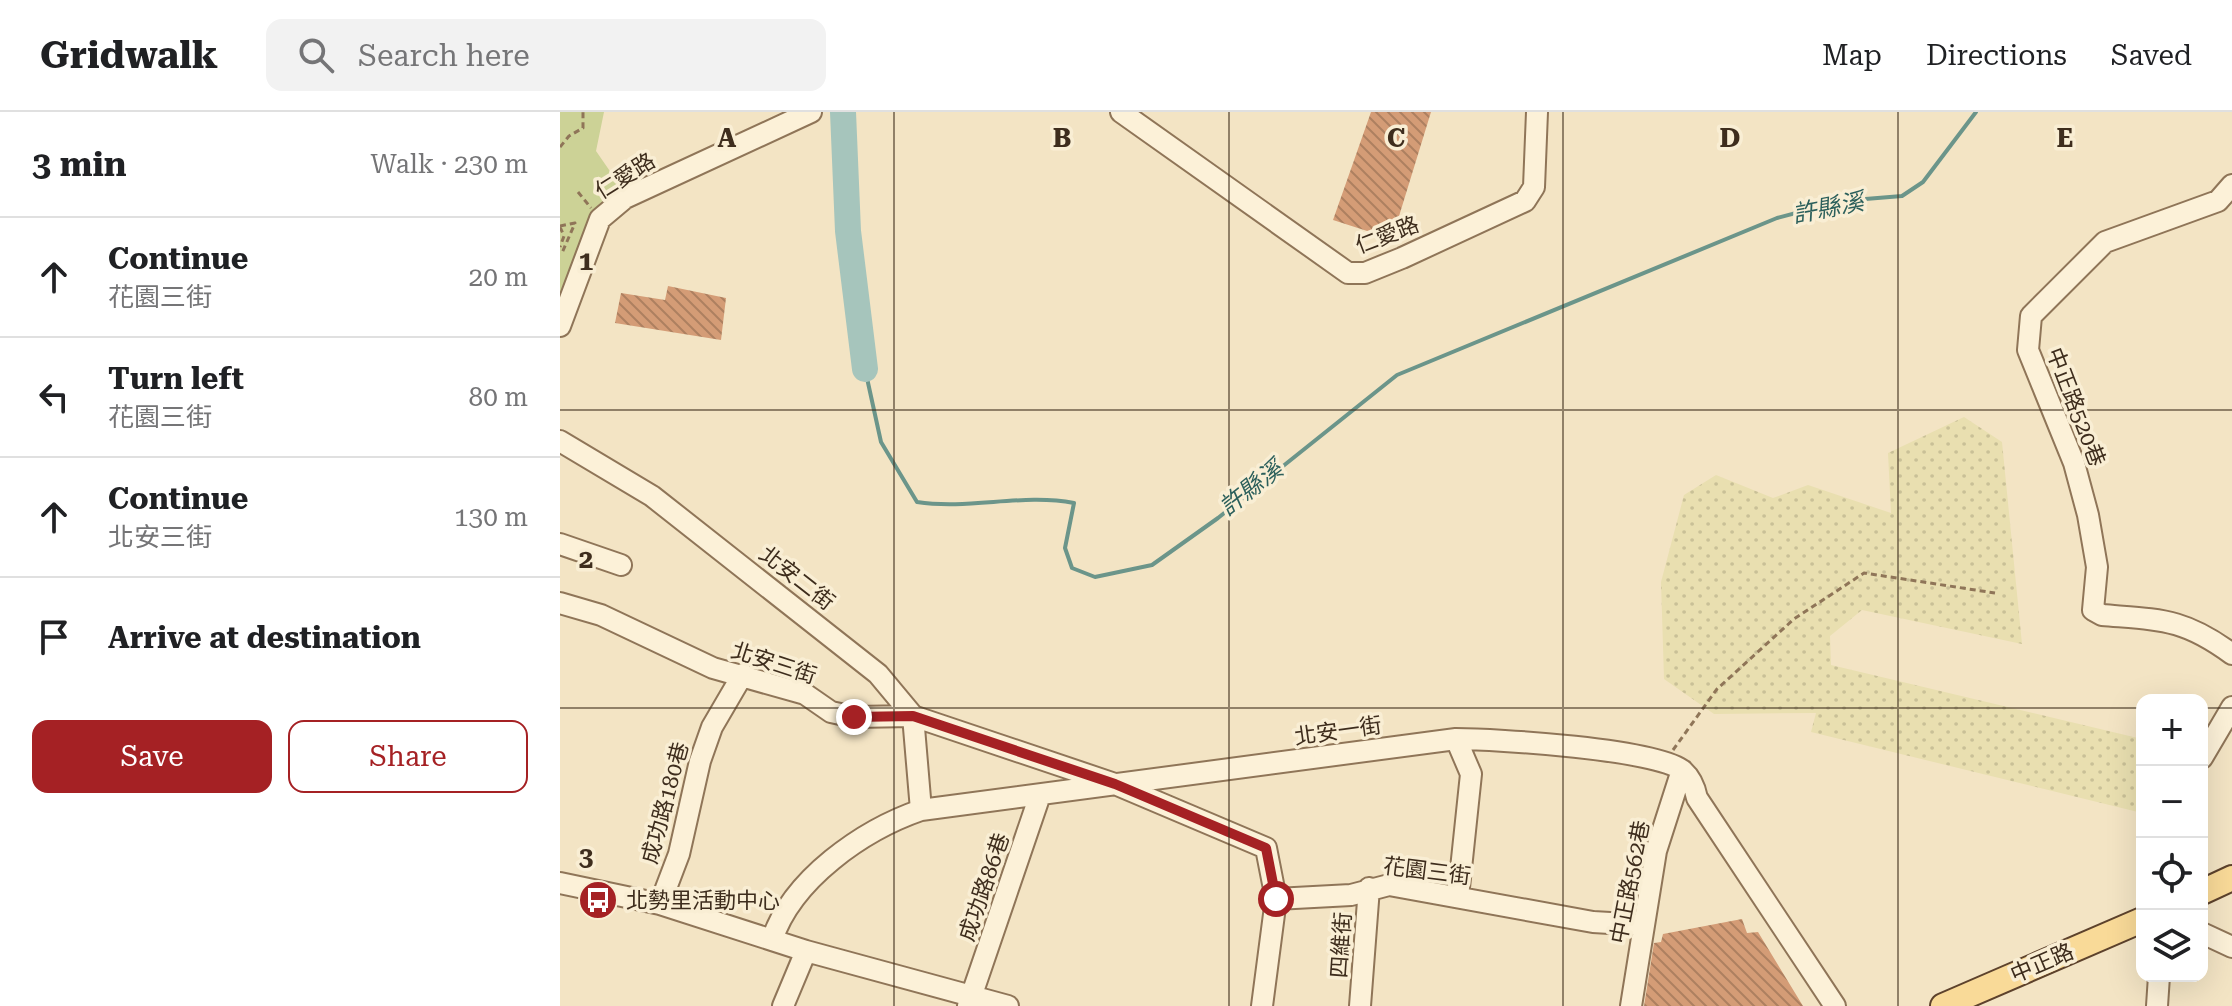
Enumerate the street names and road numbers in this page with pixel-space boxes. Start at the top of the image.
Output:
street label: 仁愛路 [590,148,660,204]
street label: 仁愛路 [1352,212,1422,258]
street label: 中正路520巷 [2042,344,2110,470]
street label: 北安二街 [755,541,839,615]
street label: 北安三街 [728,638,820,688]
street label: 北安一街 [1293,712,1383,750]
street label: 成功路180巷 [637,739,693,867]
street label: 中正路562巷 [1606,818,1654,946]
street label: 成功路86巷 [954,830,1014,944]
street label: 花園三街 [1382,853,1472,889]
street label: 四維街 [1326,911,1356,979]
street label: 中正路 [2007,939,2077,987]

